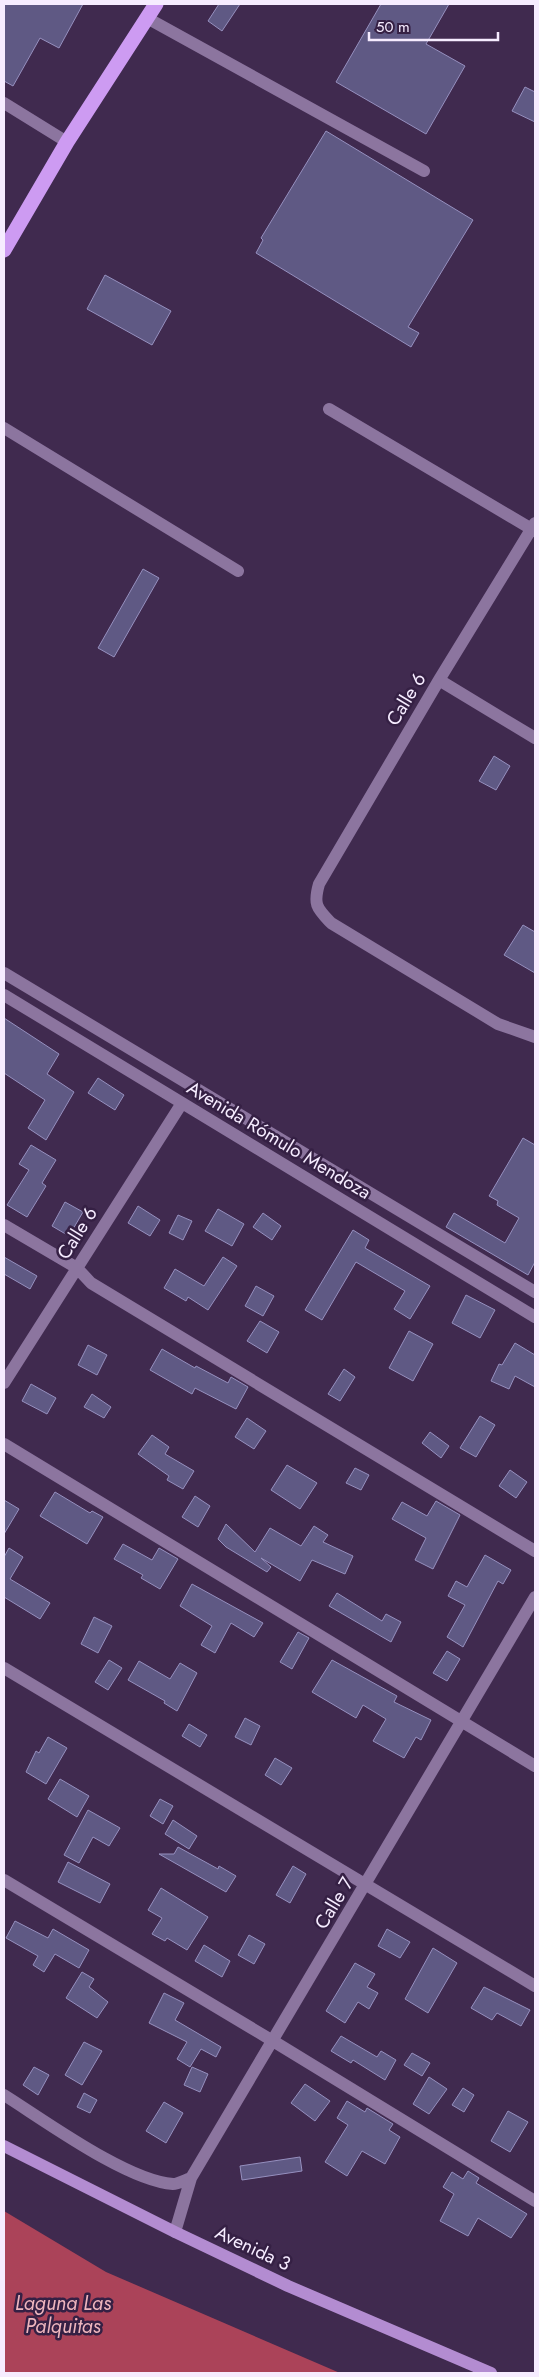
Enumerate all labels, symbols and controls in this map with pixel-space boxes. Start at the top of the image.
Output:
scale bar [369,10,498,42]
text: 50 m [376,16,410,38]
street label: Calle 6 [380,667,432,731]
street label: Avenida Rómulo Mendoza [182,1074,376,1206]
street label: Calle 6 [50,1202,104,1264]
street label: Calle 7 [308,1872,360,1934]
street label: Avenida 3 [211,2219,295,2277]
water label: Laguna Las Palquitas [15,2289,111,2341]

